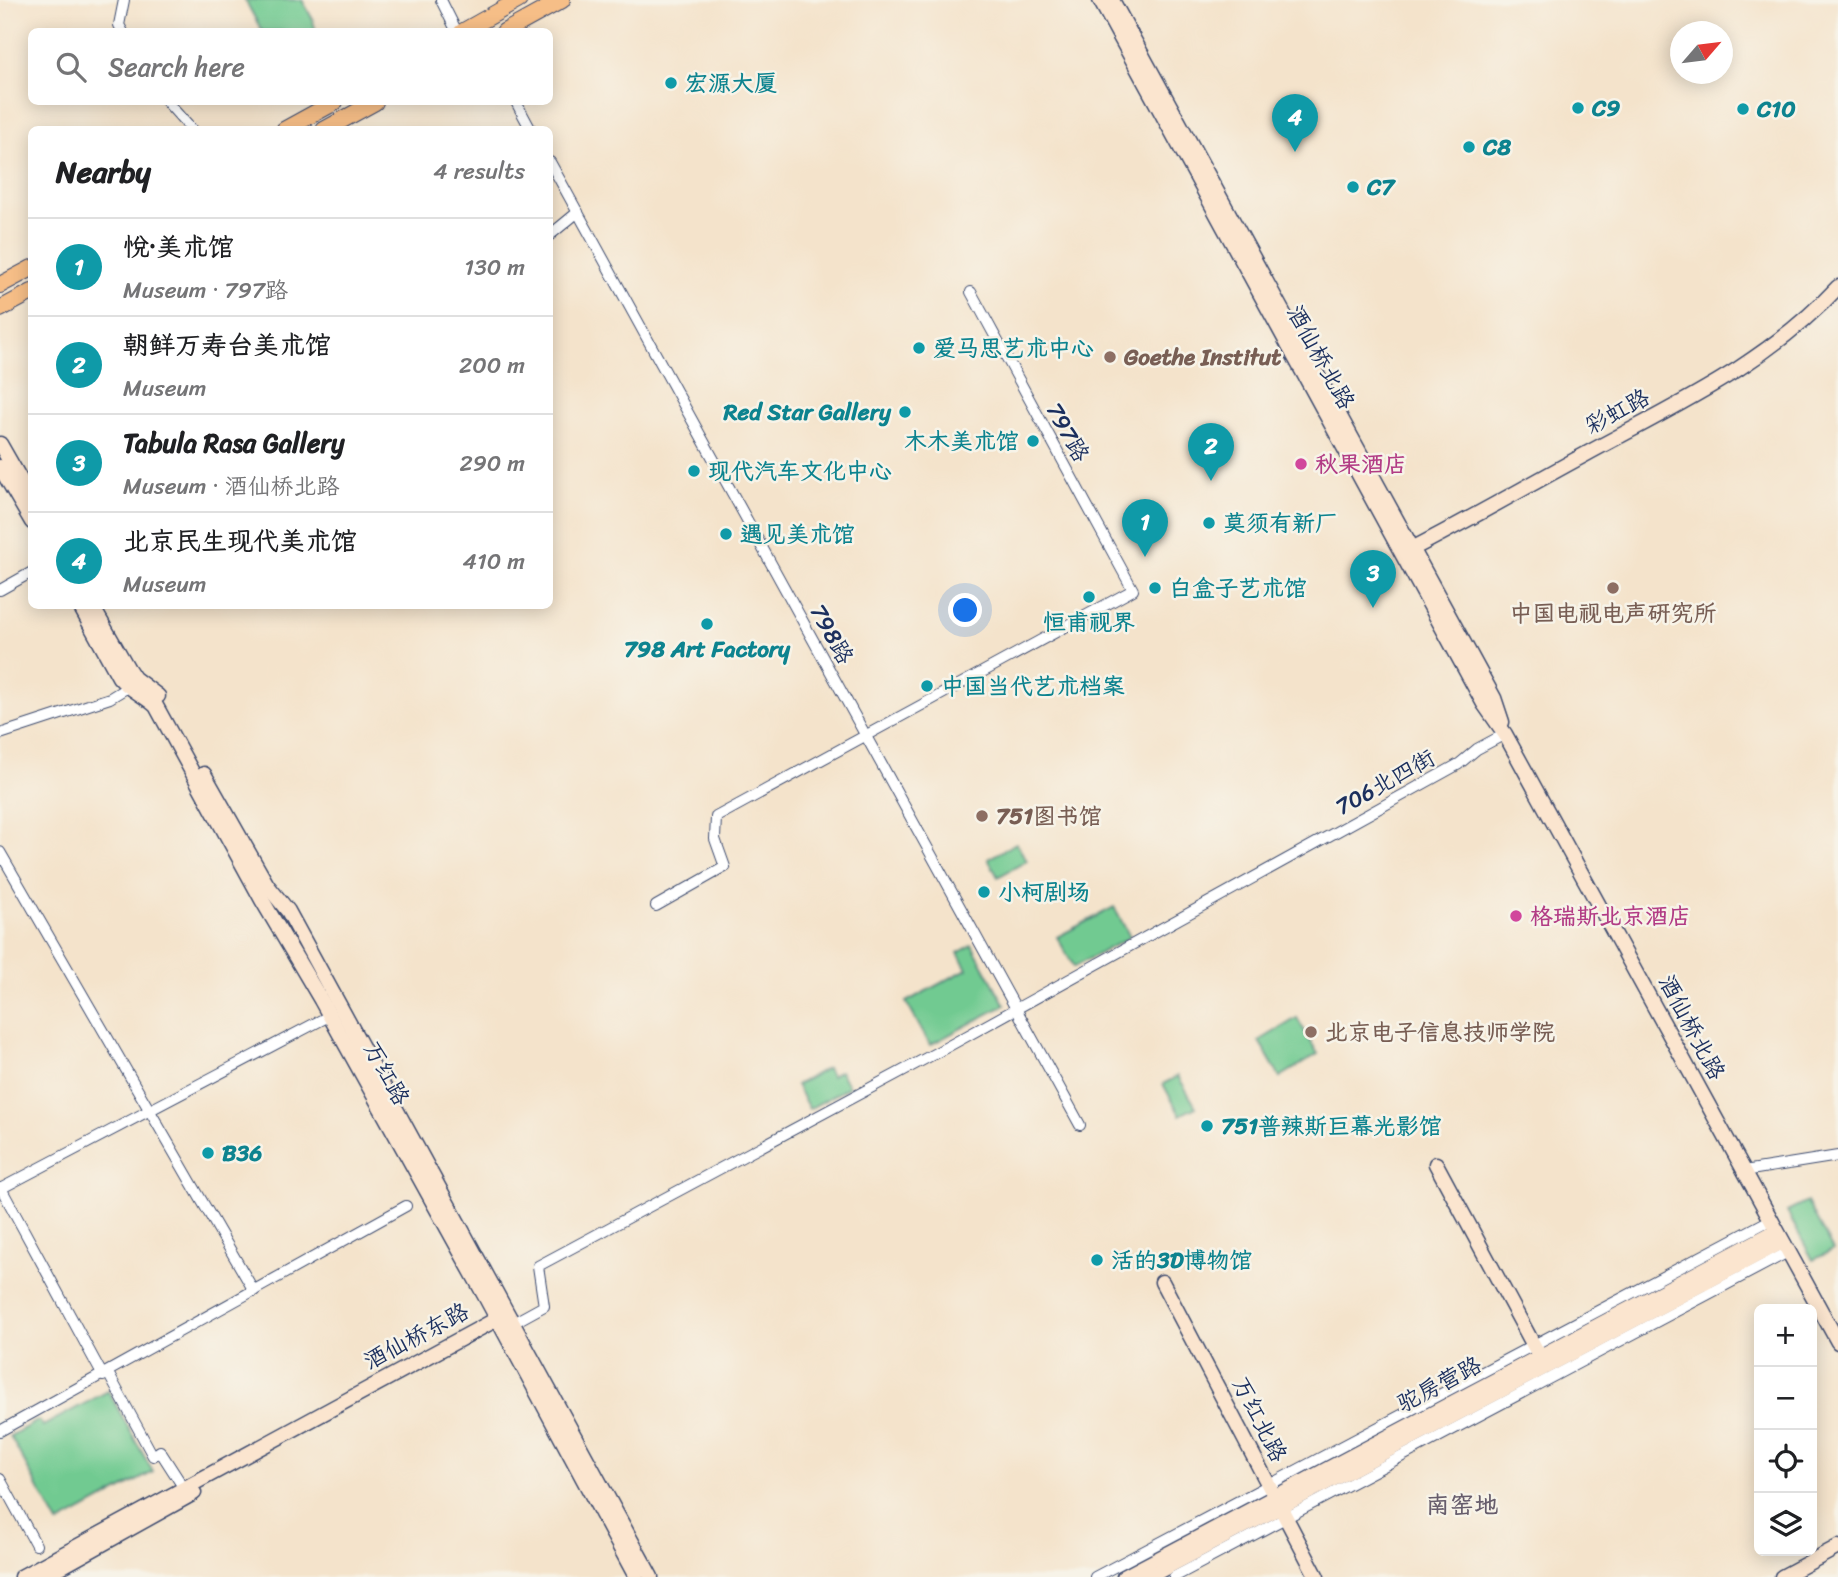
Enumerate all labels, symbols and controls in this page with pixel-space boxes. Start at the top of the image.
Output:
north arrow [1670,21,1733,84]
search box [28,28,553,105]
text: Search here [108,44,245,90]
icon: search [52,48,90,86]
place label: 宏源大厦 [685,63,777,104]
marker: 宏源大厦 [663,75,679,91]
place label: C9 [1591,88,1620,129]
place label: C10 [1756,89,1796,130]
pin: 4 [1272,94,1318,152]
marker: C9 [1570,100,1586,116]
marker: C10 [1735,101,1751,117]
place label: C8 [1482,127,1511,168]
marker: C8 [1461,139,1477,155]
text: Nearby [56,145,151,199]
text: 4 results [433,151,525,192]
place label: C7 [1366,167,1396,208]
marker: C7 [1345,179,1361,195]
text: 悦·美术馆 [123,224,234,270]
text: 1 [74,247,84,288]
text: 130 m [464,247,525,288]
text: Museum · 797路 [123,270,288,311]
street label: 酒仙桥北路 [1275,297,1366,417]
text: 朝鲜万寿台美术馆 [123,322,331,368]
place label: 爱马思艺术中心 [933,328,1094,369]
place label: Goethe Institut [1123,337,1281,378]
marker: 爱马思艺术中心 [911,340,927,356]
text: 2 [72,345,86,386]
text: 200 m [459,345,525,386]
marker: Goethe Institut [1102,349,1118,365]
text: Museum [123,368,207,409]
street label: 彩虹路 [1577,377,1657,446]
place label: Red Star Gallery [722,392,892,433]
street label: 797路 [1034,395,1101,470]
marker: Red Star Gallery [897,404,913,420]
text: Tabula Rasa Gallery [123,420,345,466]
place label: 木木美术馆 [904,421,1019,462]
pin: 2 [1188,423,1234,481]
marker: 木木美术馆 [1025,433,1041,449]
text: 3 [73,443,85,484]
text: 290 m [459,443,525,484]
place label: 秋果酒店 [1315,444,1407,485]
place label: 现代汽车文化中心 [708,451,892,492]
marker: 秋果酒店 [1293,456,1309,472]
marker: 现代汽车文化中心 [686,463,702,479]
text: Museum · 酒仙桥北路 [123,466,340,507]
pin: 1 [1122,499,1168,557]
place label: 莫须有新厂 [1223,503,1338,544]
place label: 遇见美术馆 [740,514,855,555]
marker: 莫须有新厂 [1201,515,1217,531]
text: 北京民生现代美术馆 [123,518,357,564]
marker: 遇见美术馆 [718,526,734,542]
text: 4 [72,541,86,582]
text: 410 m [463,541,525,582]
pin: 3 [1350,550,1396,608]
text: Museum [123,564,207,605]
place label: 白盒子艺术馆 [1169,568,1307,609]
marker: 白盒子艺术馆 [1147,580,1163,596]
marker: 中国电视电声研究所 [1605,580,1621,596]
marker: 恒甫视界 [1081,589,1097,605]
your location [948,593,982,627]
place label: 中国电视电声研究所 [1510,593,1717,634]
street label: 798路 [798,596,865,672]
place label: 恒甫视界 [1043,602,1135,643]
marker: 798 Art Factory [699,616,715,632]
place label: 798 Art Factory [624,629,791,670]
place label: 中国当代艺术档案 [941,666,1125,707]
marker: 中国当代艺术档案 [919,678,935,694]
street label: 706北四街 [1327,738,1443,827]
place label: 751图书馆 [996,796,1102,837]
marker: 751图书馆 [974,808,990,824]
place label: 小柯剧场 [998,872,1090,913]
marker: 小柯剧场 [976,884,992,900]
place label: 格瑞斯北京酒店 [1530,896,1691,937]
marker: 格瑞斯北京酒店 [1508,908,1524,924]
street label: 酒仙桥北路 [1646,967,1737,1088]
place label: 北京电子信息技师学院 [1325,1012,1555,1053]
marker: 北京电子信息技师学院 [1303,1024,1319,1040]
street label: 万红路 [352,1033,421,1113]
place label: 751普辣斯巨幕光影馆 [1221,1106,1442,1147]
marker: 751普辣斯巨幕光影馆 [1199,1118,1215,1134]
place label: B36 [222,1133,262,1174]
marker: B36 [200,1145,216,1161]
place label: 活的3D博物馆 [1111,1240,1252,1281]
marker: 活的3D博物馆 [1089,1252,1105,1268]
street label: 酒仙桥东路 [356,1291,477,1382]
map controls [1754,1304,1817,1556]
button: + [1754,1304,1817,1367]
street label: 驼房营路 [1389,1345,1489,1424]
button: − [1754,1367,1817,1430]
street label: 万红北路 [1220,1369,1299,1470]
button: locate [1754,1430,1817,1493]
district label: 南窑地 [1426,1484,1498,1526]
button: layers [1754,1493,1817,1556]

